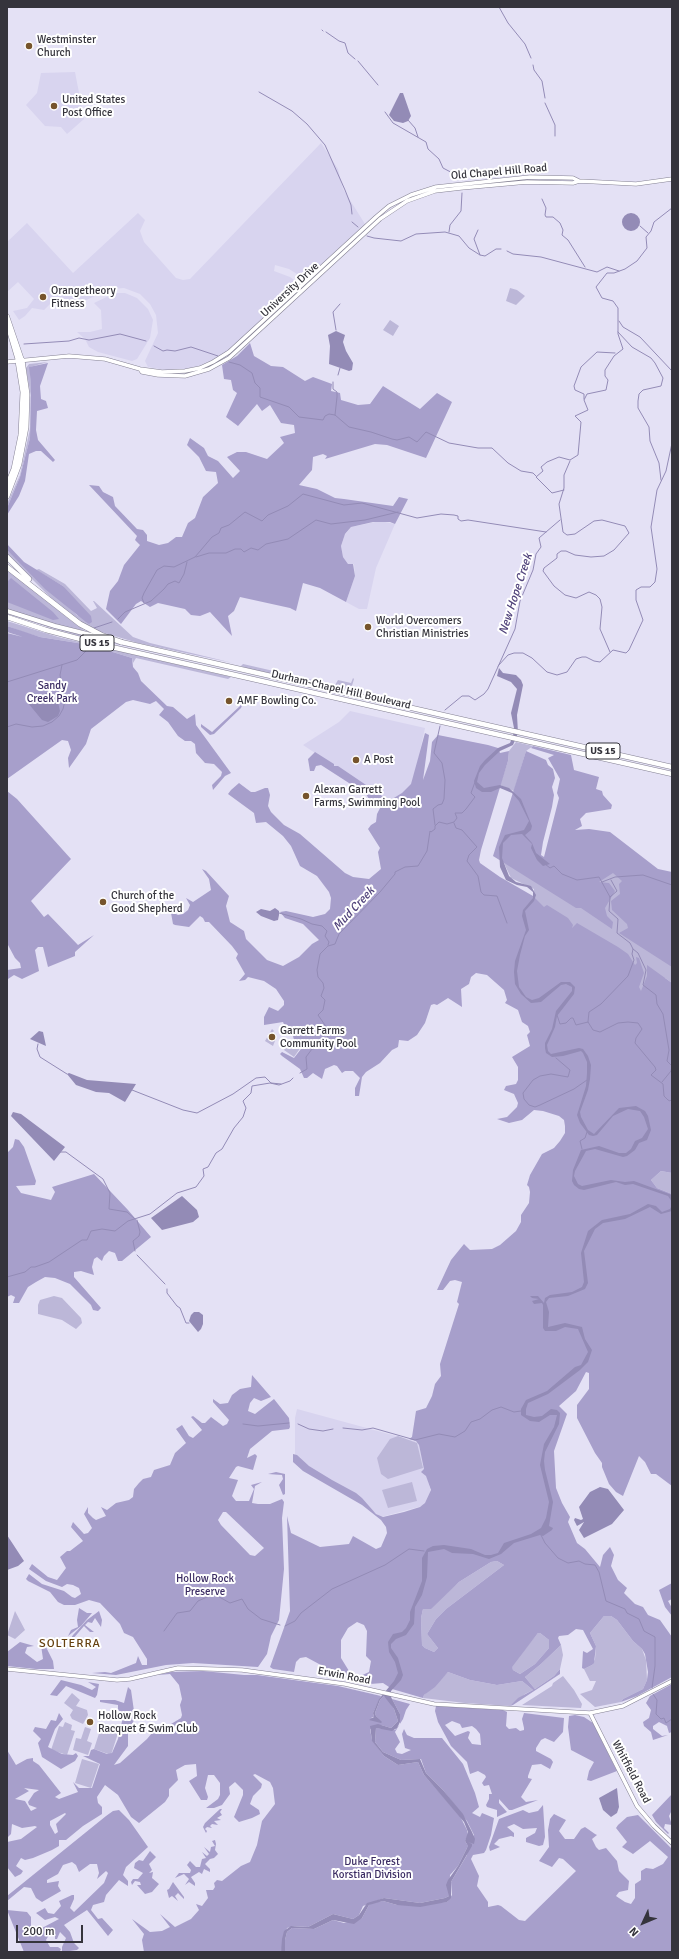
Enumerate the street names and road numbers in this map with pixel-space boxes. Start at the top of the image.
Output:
street label: Old Chapel Hill Road [450,161,548,183]
street label: University Drive [258,260,322,320]
road number: US 15 [80,635,114,651]
street label: Durham-Chapel Hill Boulevard [270,667,412,713]
road number: US 15 [586,743,620,759]
street label: Erwin Road [316,1664,372,1688]
street label: Whitfield Road [609,1738,653,1806]

